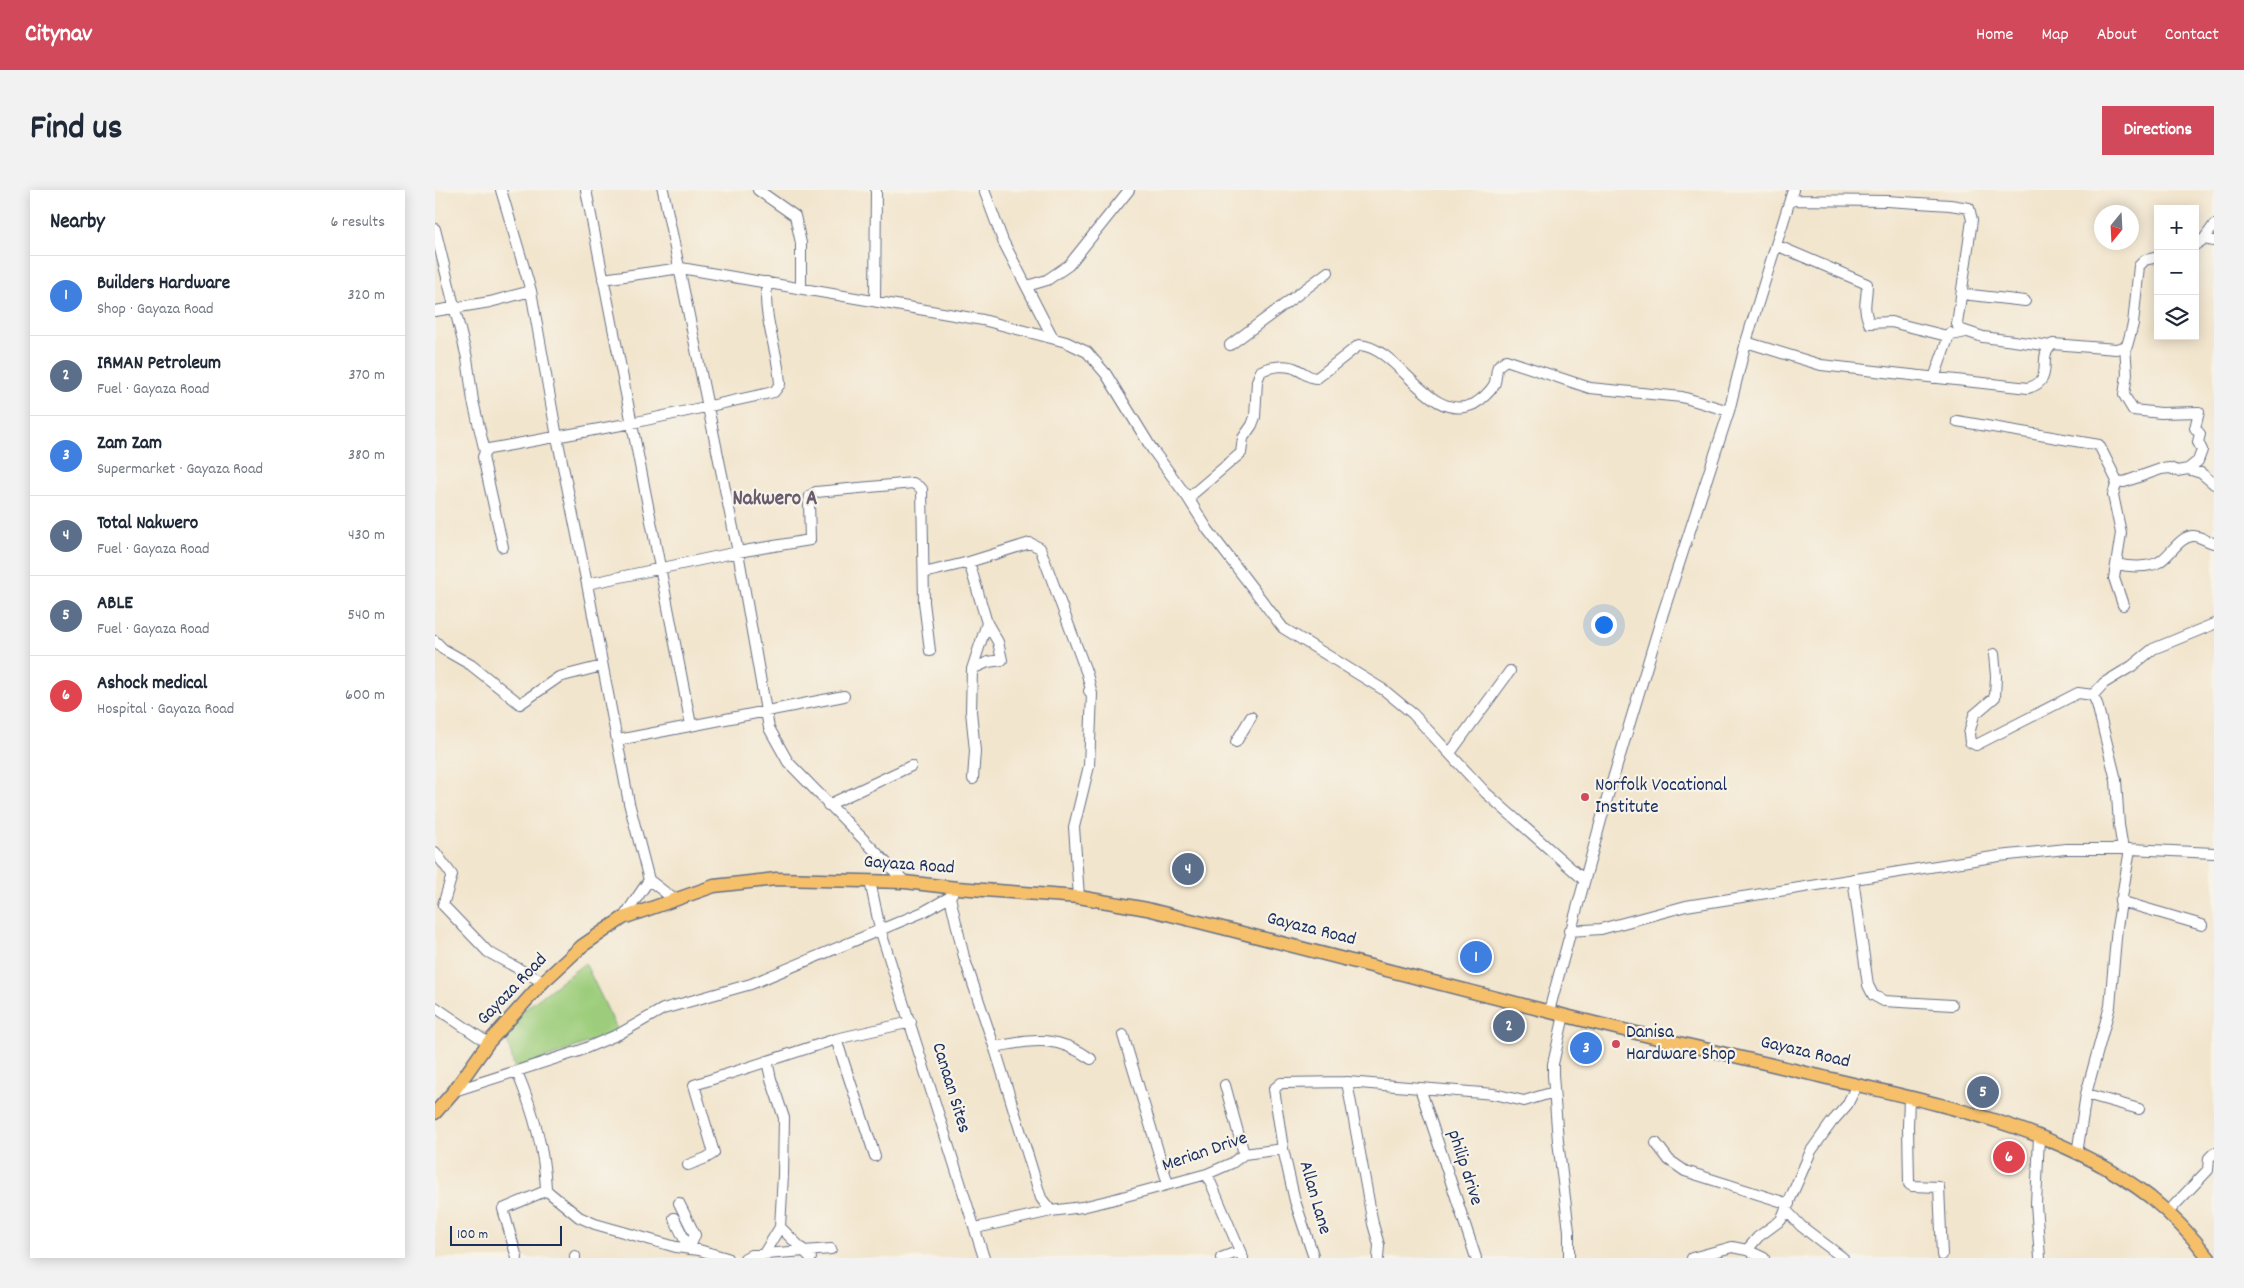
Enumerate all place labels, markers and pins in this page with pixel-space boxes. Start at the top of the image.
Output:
place label: Norfolk Vocational Institute [1595,773,1727,822]
marker: Norfolk Vocational Institute [1579,791,1591,803]
pin: 4 [1172,850,1204,888]
pin: 1 [1460,938,1492,976]
pin: 2 [1493,1007,1525,1045]
place label: Danisa Hardware Shop [1626,1020,1736,1069]
pin: 3 [1570,1029,1602,1067]
marker: Danisa Hardware Shop [1610,1038,1622,1050]
pin: 5 [1967,1073,1999,1111]
pin: 6 [1993,1138,2025,1176]

